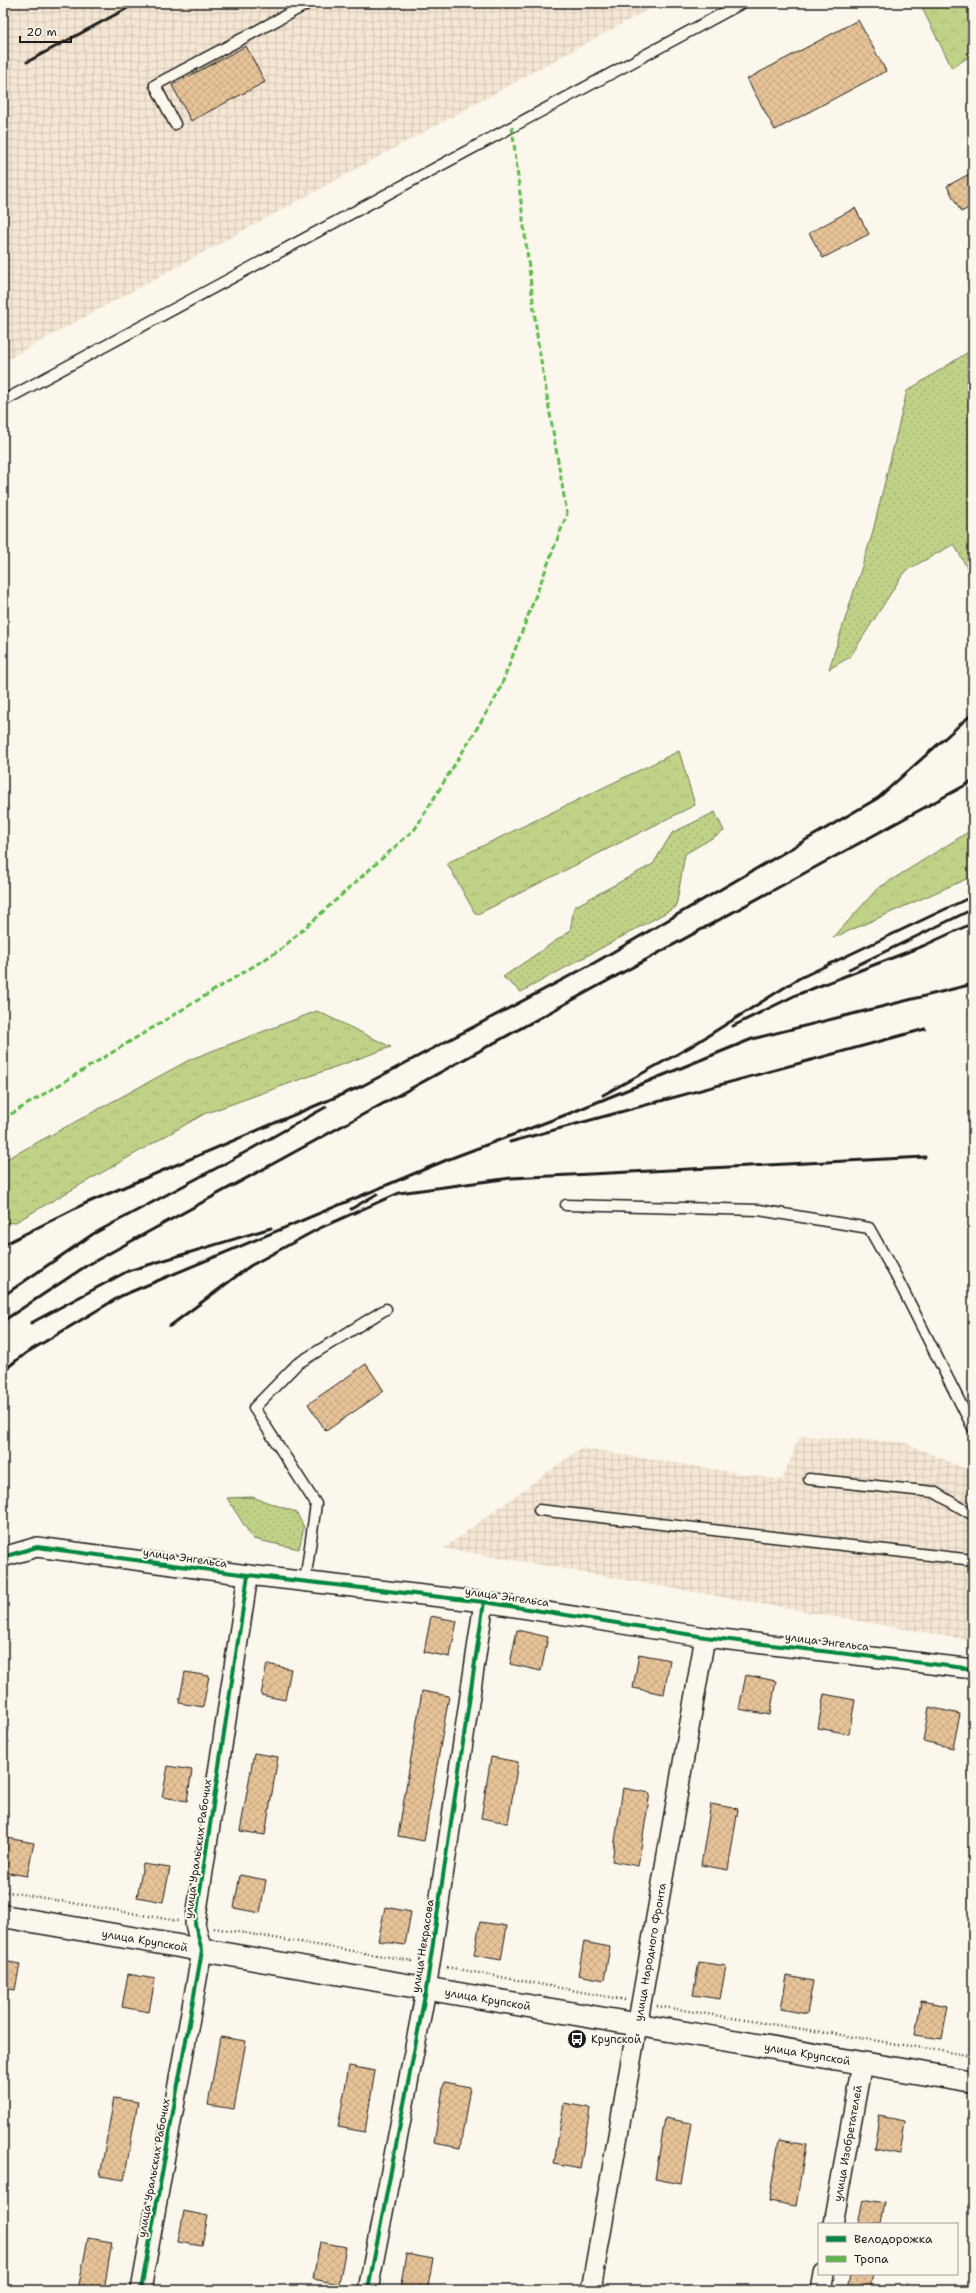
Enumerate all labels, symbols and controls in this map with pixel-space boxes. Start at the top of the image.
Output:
scale bar [20,18,71,44]
text: 20 m [26,24,57,40]
street label: улица Энгельса [142,1545,228,1571]
street label: улица Энгельса [464,1584,550,1610]
street label: улица Энгельса [784,1629,870,1655]
street label: улица Уральских Рабочих [181,1778,215,1920]
street label: улица Народного Фронта [631,1882,669,2022]
street label: улица Некрасова [408,1898,438,1994]
street label: улица Крупской [101,1926,189,1955]
street label: улица Крупской [444,1984,532,2014]
bus stop icon: Крупской [566,2028,588,2050]
place label: Крупской [591,2032,641,2047]
street label: улица Крупской [763,2039,852,2068]
street label: улица Изобретателей [830,2084,865,2203]
street label: улица Уральских Рабочих [134,2097,174,2239]
legend [818,2223,958,2275]
text: Велодорожка [854,2231,933,2247]
text: Тропа [854,2251,889,2267]

